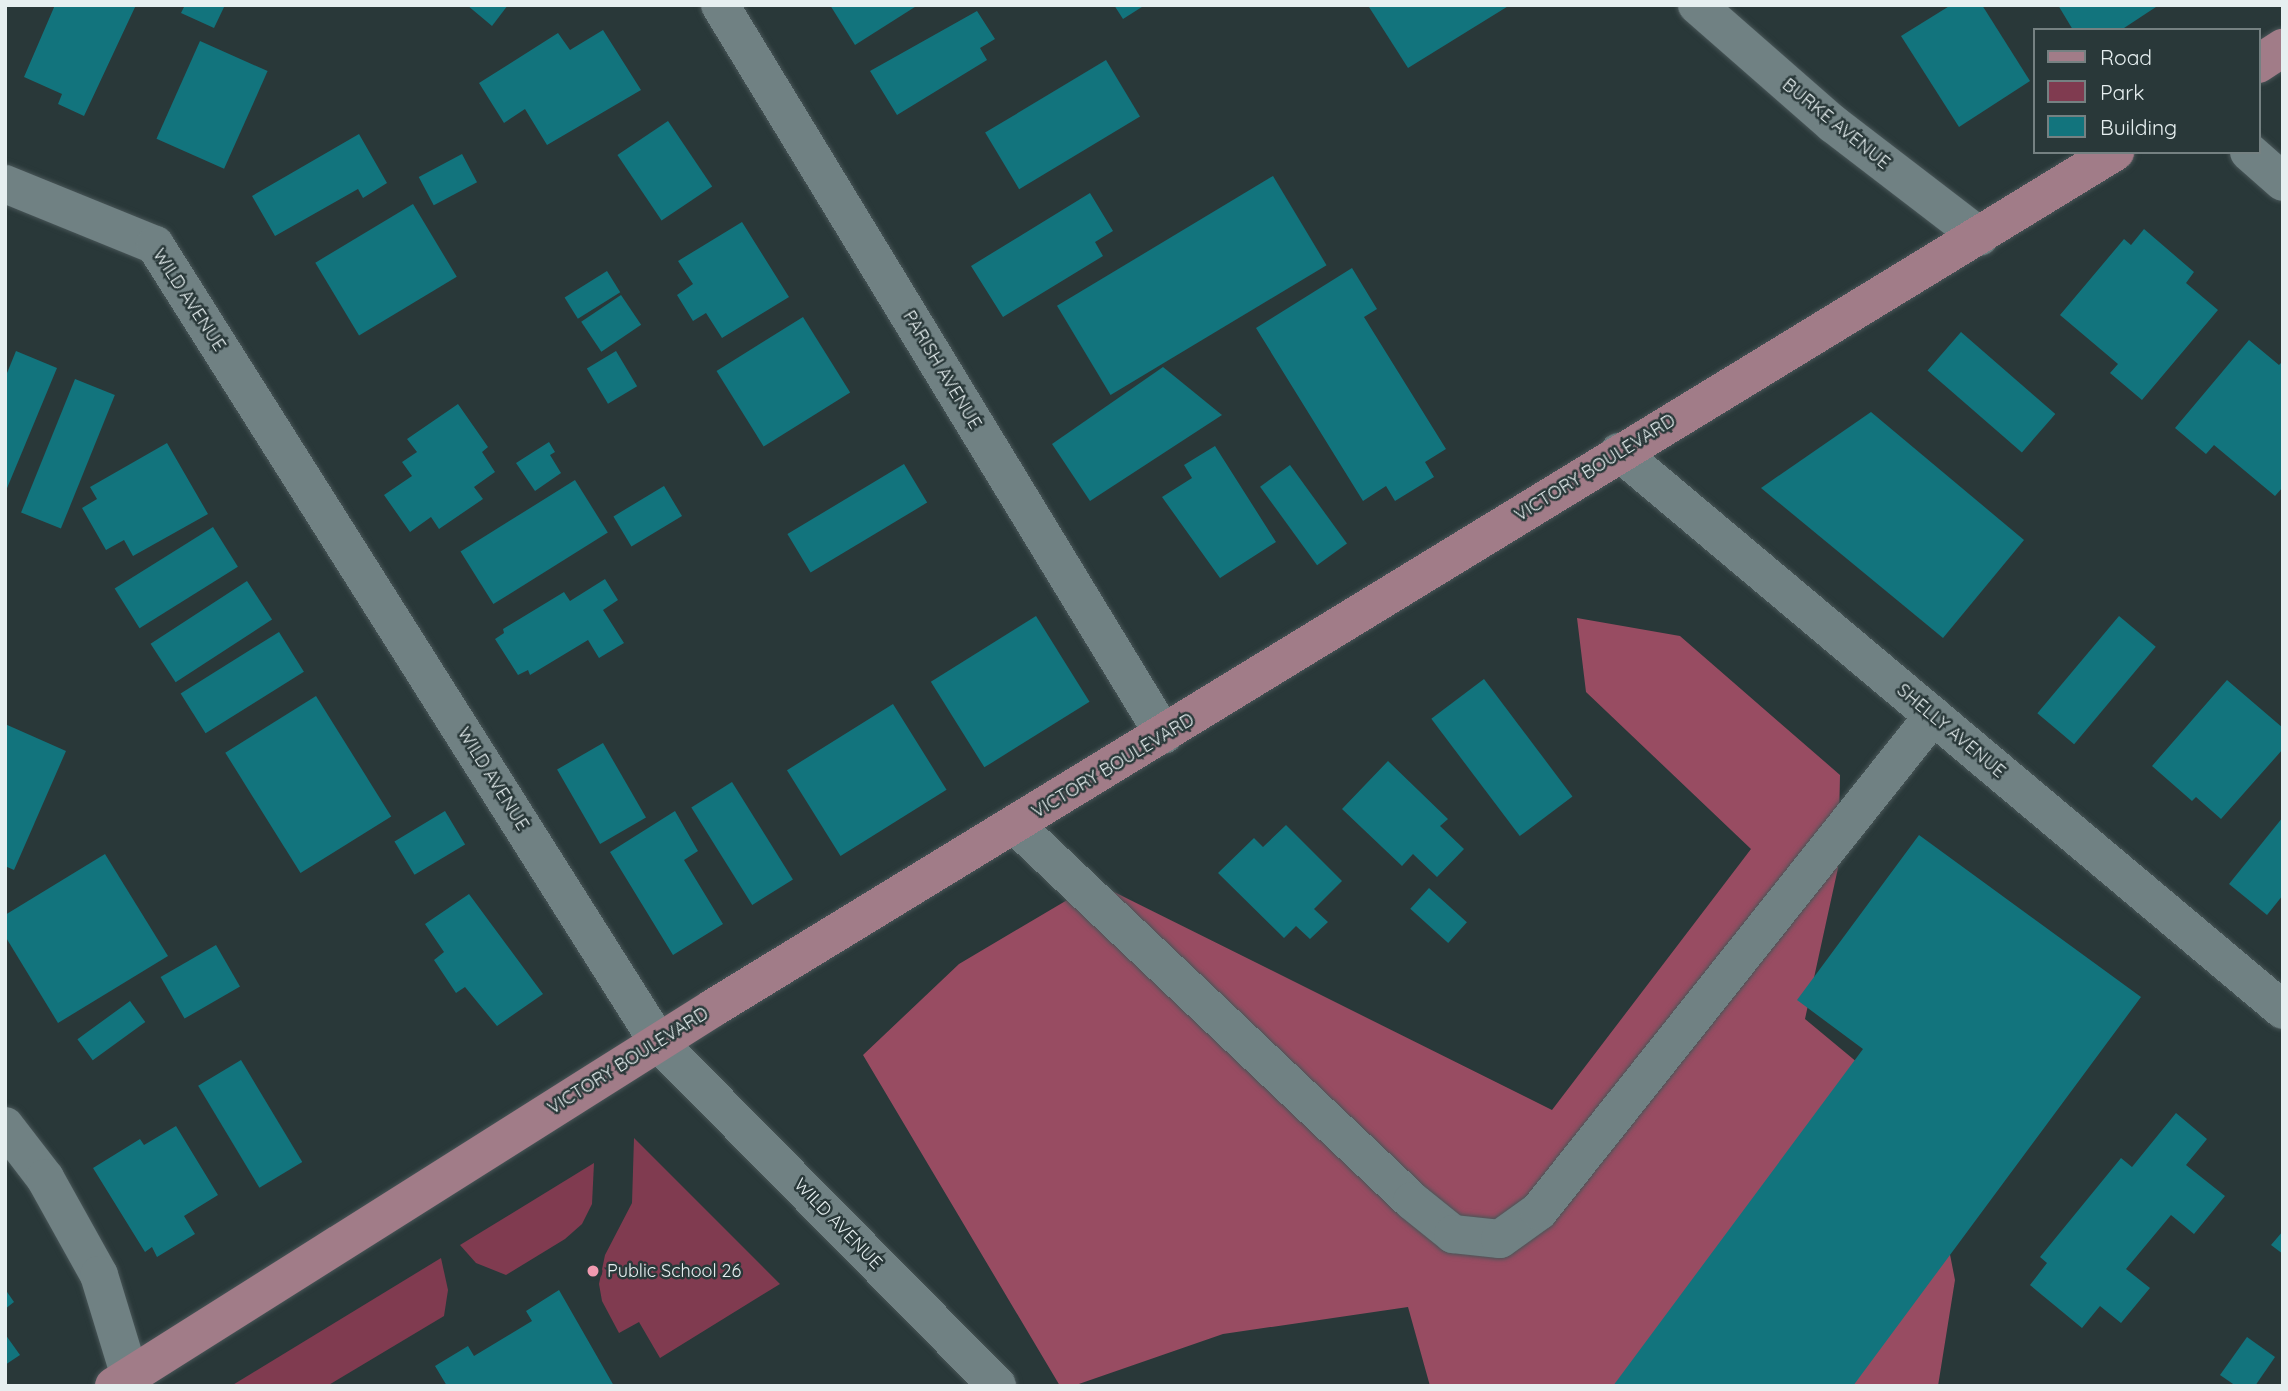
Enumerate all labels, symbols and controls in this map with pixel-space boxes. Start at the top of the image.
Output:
legend [2032,28,2260,154]
text: Road [2100,44,2152,70]
street label: BURKE AVENUE [1778,74,1894,174]
text: Park [2100,79,2144,105]
text: Building [2100,114,2177,140]
street label: WILD AVENUE [148,245,230,355]
street label: PARISH AVENUE [898,307,986,433]
street label: VICTORY BOULEVARD [1511,410,1679,526]
street label: SHELLY AVENUE [1892,679,2010,783]
street label: VICTORY BOULEVARD [1028,709,1198,823]
street label: WILD AVENUE [453,723,533,835]
street label: VICTORY BOULEVARD [544,1003,712,1119]
street label: WILD AVENUE [789,1174,887,1274]
place label: Public School 26 [607,1260,741,1282]
marker: Public School 26 [585,1263,601,1279]

